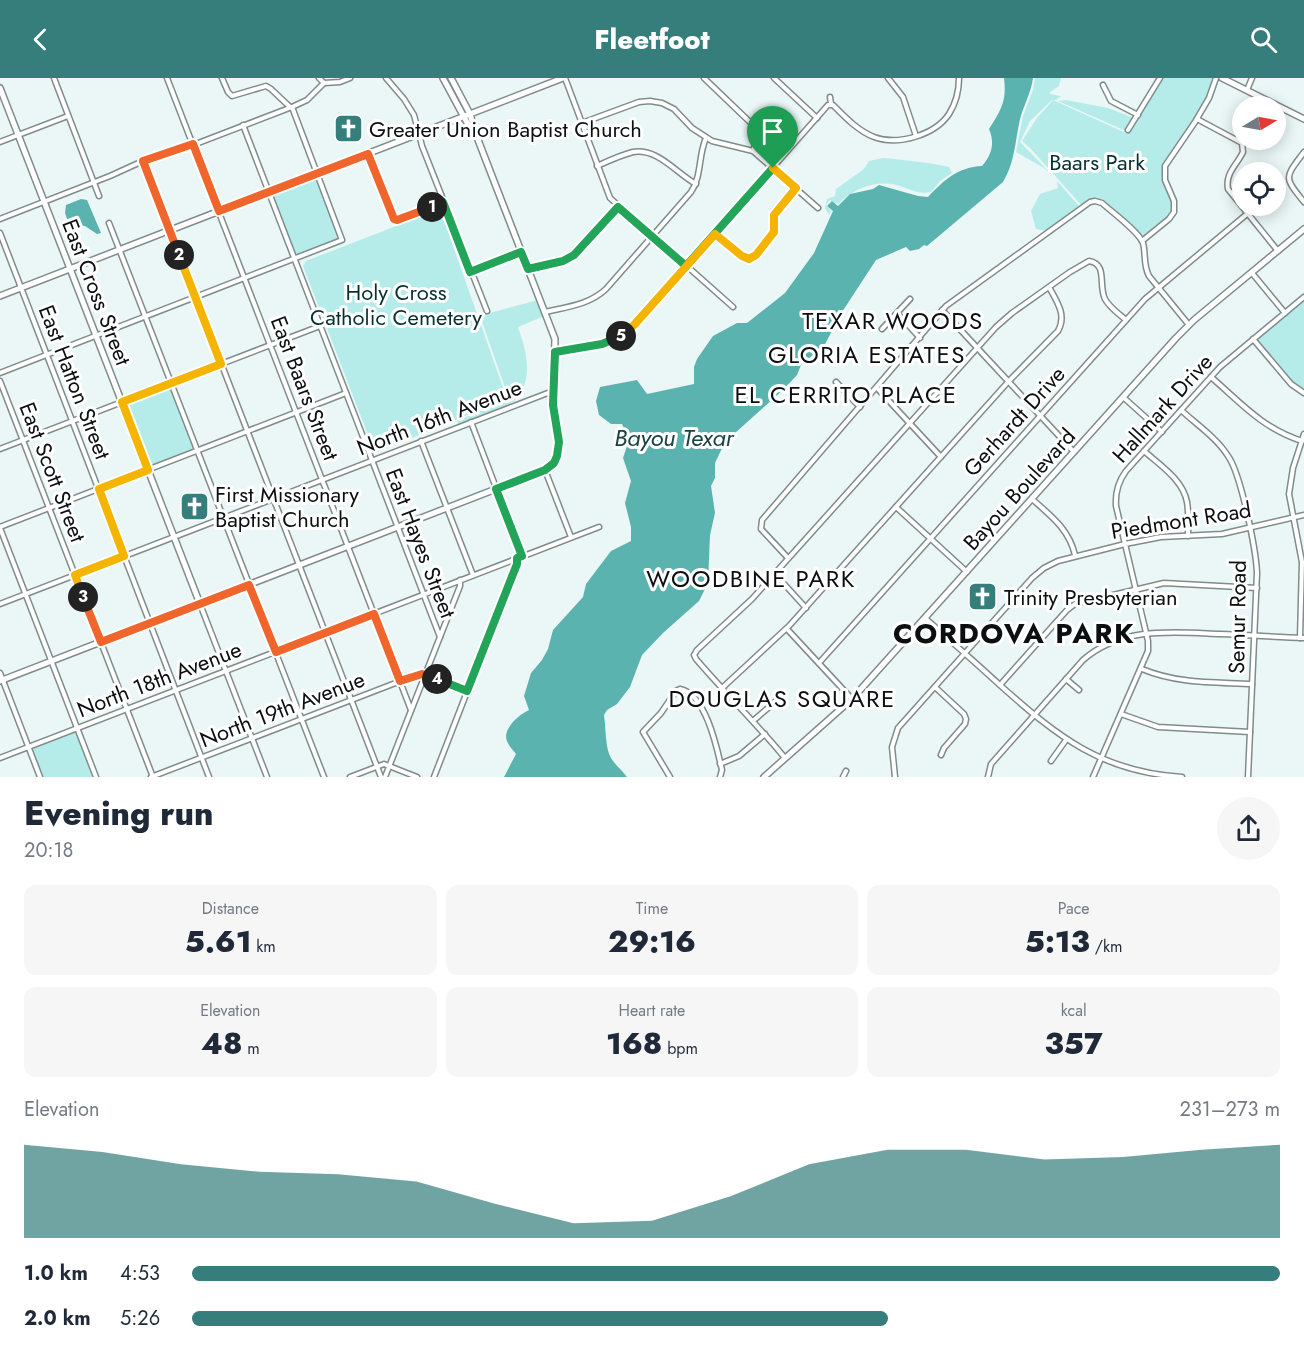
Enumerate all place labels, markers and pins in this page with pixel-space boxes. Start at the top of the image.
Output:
pin [747,106,798,168]
church icon: Greater Union Baptist Church [332,113,364,145]
place label: Greater Union Baptist Church [369,113,642,145]
pin: 1 [417,192,447,222]
pin: 2 [164,240,194,270]
pin: 5 [606,321,636,351]
place label: First Missionary Baptist Church [215,478,359,535]
church icon: First Missionary Baptist Church [178,491,210,523]
church icon: Trinity Presbyterian [967,581,999,613]
place label: Trinity Presbyterian [1004,581,1178,613]
pin: 3 [68,582,98,612]
pin: 4 [422,664,452,694]

